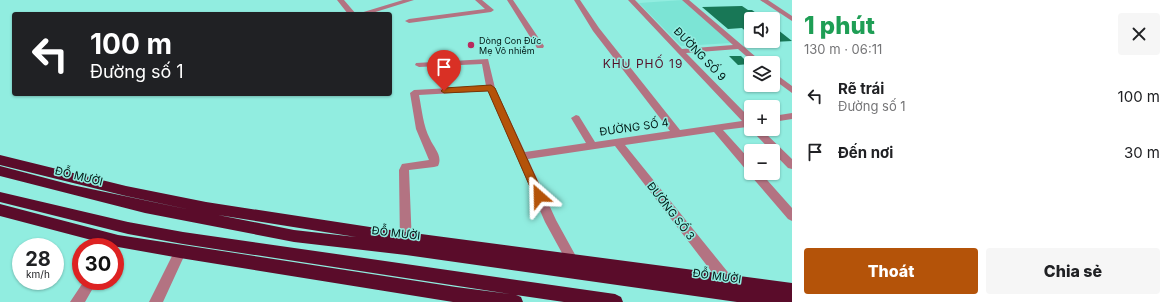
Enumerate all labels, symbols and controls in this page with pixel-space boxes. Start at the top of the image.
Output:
text: 1 phút [804,11,875,40]
map controls [744,12,780,180]
button: sound [744,12,780,48]
button: close [1118,13,1160,55]
street label: ĐƯỜNG SỐ 9 [671,23,730,84]
text: 100 m [90,27,172,61]
icon: left [24,28,76,80]
place label: Dòng Con Đức Mẹ Vô nhiễm [479,35,541,56]
marker: Dòng Con Đức Mẹ Vô nhiễm [466,40,476,50]
text: 130 m · 06:11 [804,41,882,57]
pin [427,50,461,91]
district label: KHU PHỐ 19 [603,54,683,71]
icon: arrive [433,56,455,78]
button: layers [744,56,780,92]
text: Đường số 1 [90,61,184,82]
text: Rẽ trái [838,79,884,98]
icon: left [804,85,826,107]
text: 100 m [1118,87,1160,106]
text: Đường số 1 [838,98,906,114]
button: + [744,100,780,136]
street label: ĐƯỜNG SỐ 4 [598,114,670,139]
icon: arrive [804,141,826,163]
text: Đến nơi [838,143,893,162]
text: 30 m [1124,143,1160,162]
button: − [744,144,780,180]
street label: ĐỖ MƯỜI [54,161,105,189]
position arrow [518,175,560,217]
street label: ĐƯỜNG SỐ 3 [644,179,699,243]
street label: ĐỖ MƯỜI [371,221,421,243]
speed limit sign: 30 [72,238,124,290]
text: 28 [25,247,51,271]
button: Thoát [804,248,978,294]
button: Chia sẻ [986,248,1160,294]
street label: ĐỖ MƯỜI [692,264,742,286]
text: km/h [26,268,50,280]

